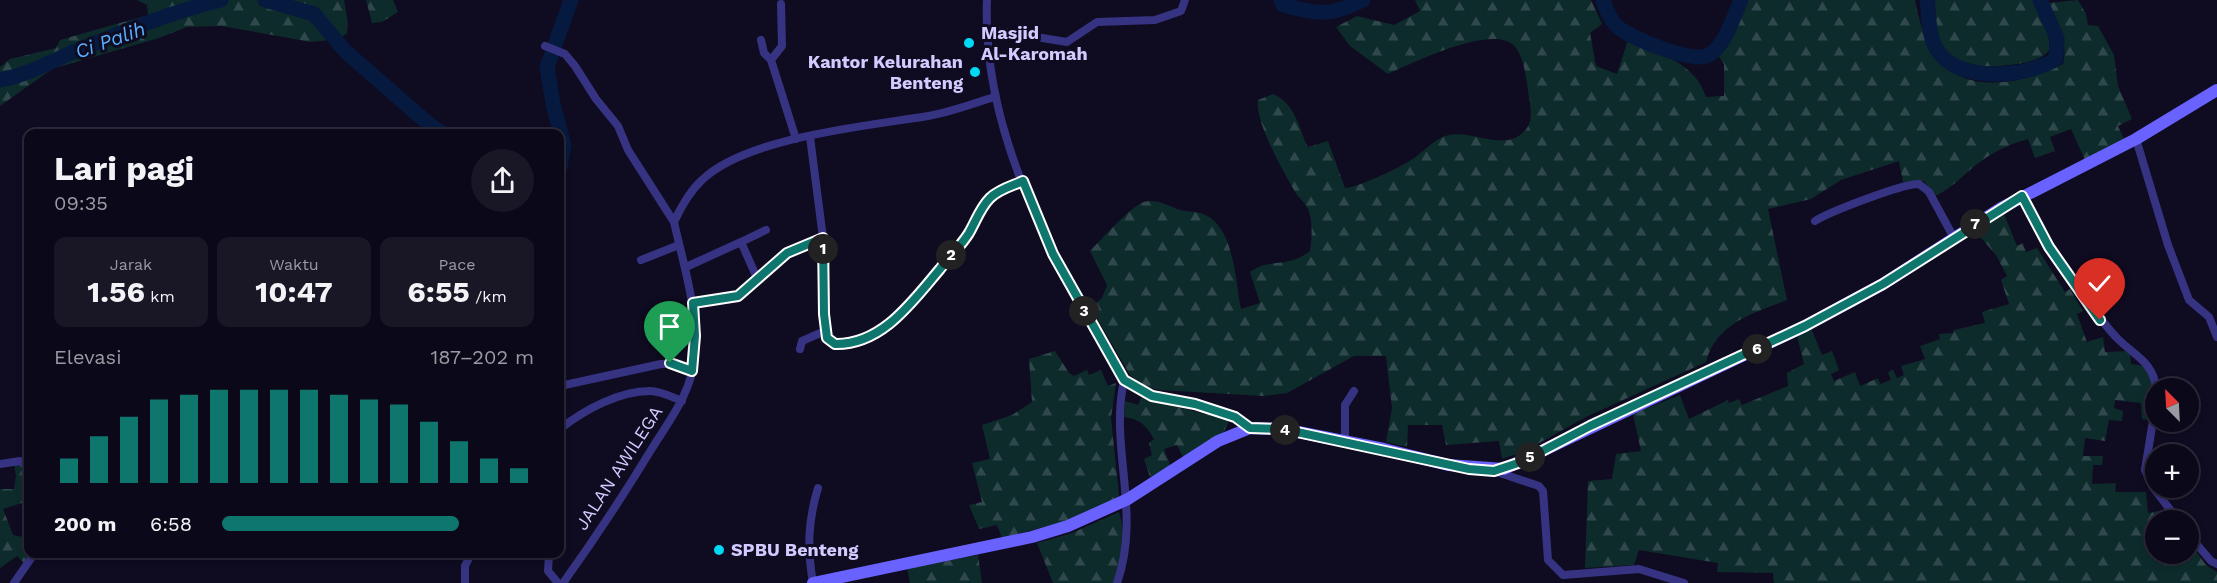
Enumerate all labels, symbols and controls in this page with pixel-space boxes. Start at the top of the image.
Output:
water label: Ci Palih [72,16,148,64]
place label: Masjid Al-Karomah [981,22,1088,64]
marker: Masjid Al-Karomah [962,36,976,50]
place label: Kantor Kelurahan Benteng [808,51,964,93]
marker: Kantor Kelurahan Benteng [968,65,982,79]
text: Lari pagi [54,149,194,188]
button: share [471,149,534,212]
text: 09:35 [54,191,108,215]
pin: 7 [1960,209,1990,239]
text: 7 [1970,214,1980,233]
pin: 1 [808,234,838,264]
text: 1 [820,239,826,258]
pin: 2 [936,240,966,270]
text: 2 [946,245,956,264]
text: Jarak [110,255,152,274]
text: Waktu [269,255,319,274]
text: Pace [438,255,476,274]
pin [2074,258,2125,320]
icon: check [2083,267,2116,300]
text: 1.56 [87,274,145,309]
text: 10:47 [255,274,333,309]
text: 6:55 [407,274,470,309]
text: km [145,287,175,306]
text: /km [470,287,507,306]
pin: 3 [1069,296,1099,326]
pin [644,301,695,363]
text: 3 [1079,301,1089,320]
icon: arrive [653,310,686,343]
pin: 6 [1742,334,1772,364]
text: 6 [1752,339,1762,358]
text: Elevasi [54,345,121,369]
text: 187–202 m [430,345,534,369]
north arrow [2145,378,2199,432]
map controls [2145,378,2199,564]
street label: JALAN AWILEGA [571,402,667,534]
pin: 4 [1270,415,1300,445]
text: 4 [1280,420,1290,439]
pin: 5 [1515,442,1545,472]
button: + [2145,444,2199,498]
text: 5 [1525,447,1535,466]
button: − [2145,510,2199,564]
text: 200 m [54,512,116,536]
text: 6:58 [150,512,192,536]
place label: SPBU Benteng [731,539,859,560]
marker: SPBU Benteng [712,543,726,557]

